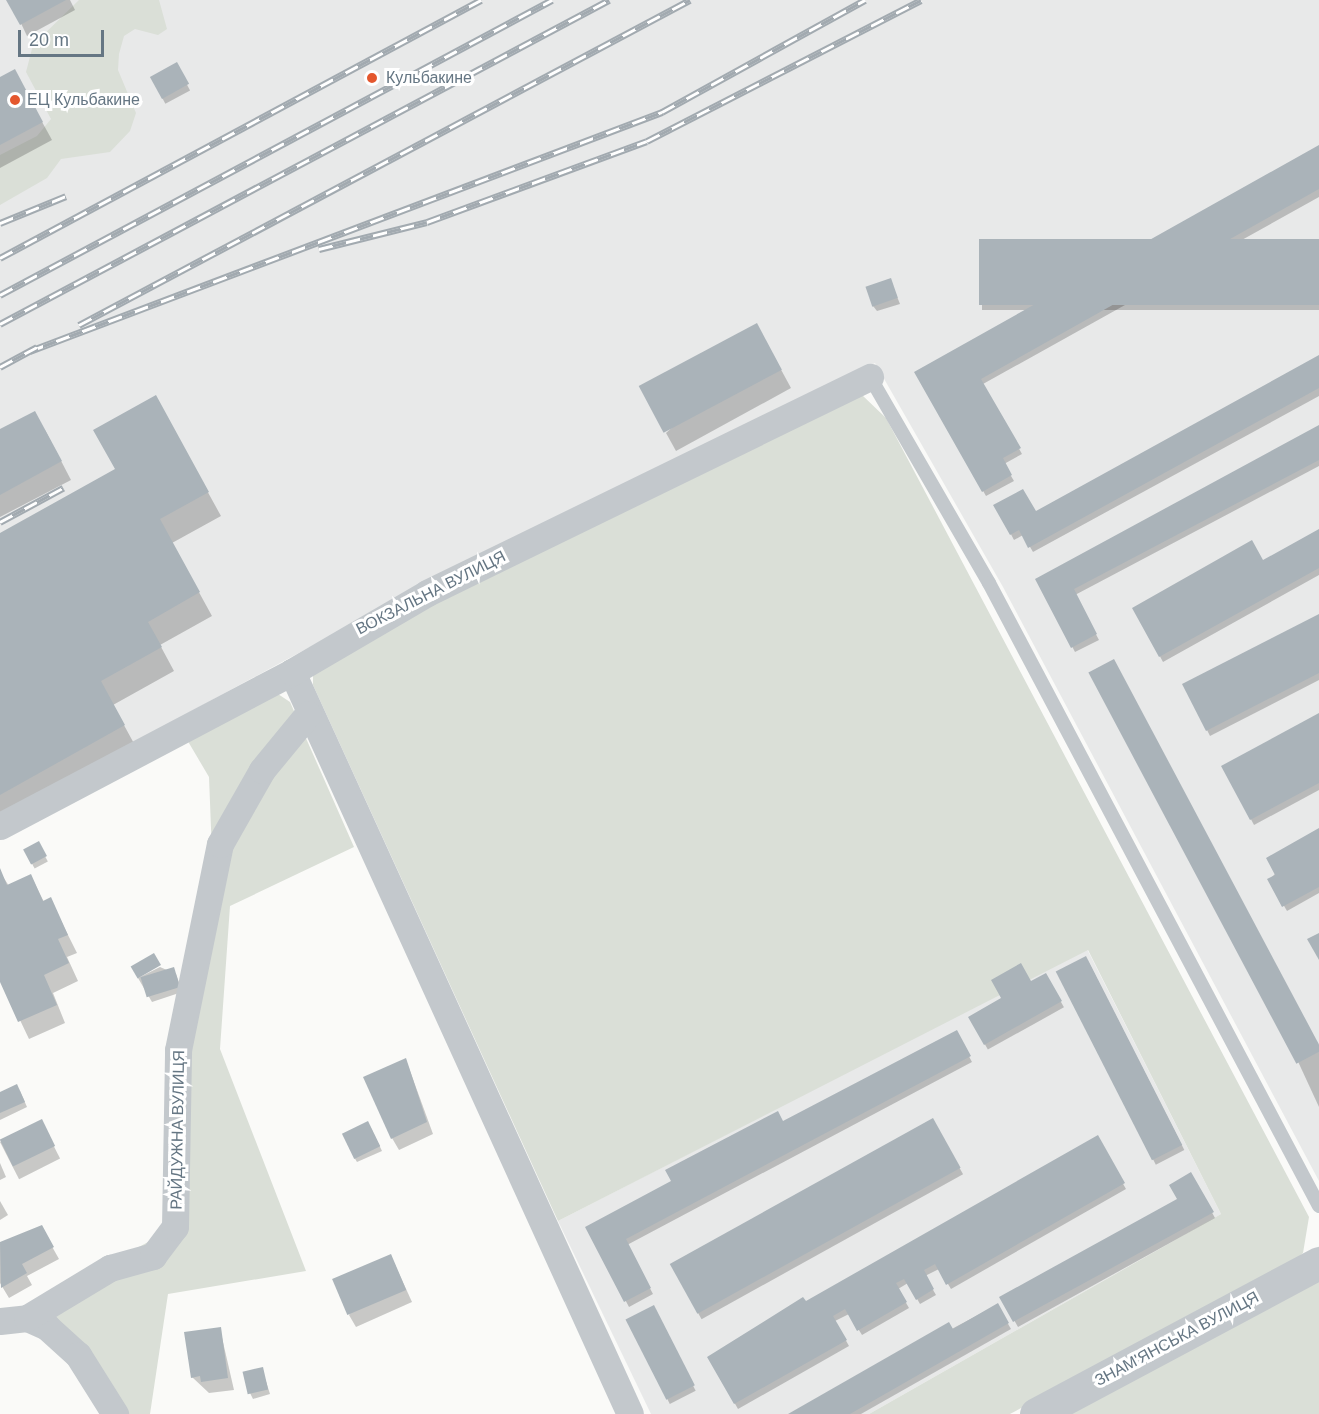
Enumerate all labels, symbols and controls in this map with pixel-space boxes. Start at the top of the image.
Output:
scale bar [21,18,106,56]
text: 20 m [29,30,69,50]
place label: Кульбакине [386,68,472,88]
marker: Кульбакине [363,69,381,87]
place label: ЕЦ Кульбакине [27,90,140,110]
marker: ЕЦ Кульбакине [8,93,22,107]
street label: ВОКЗАЛЬНА ВУЛИЦЯ [353,547,509,639]
street label: РАЙДУЖНА ВУЛИЦЯ [167,1050,189,1210]
street label: ЗНАМ'ЯНСЬКА ВУЛИЦЯ [1092,1288,1262,1390]

